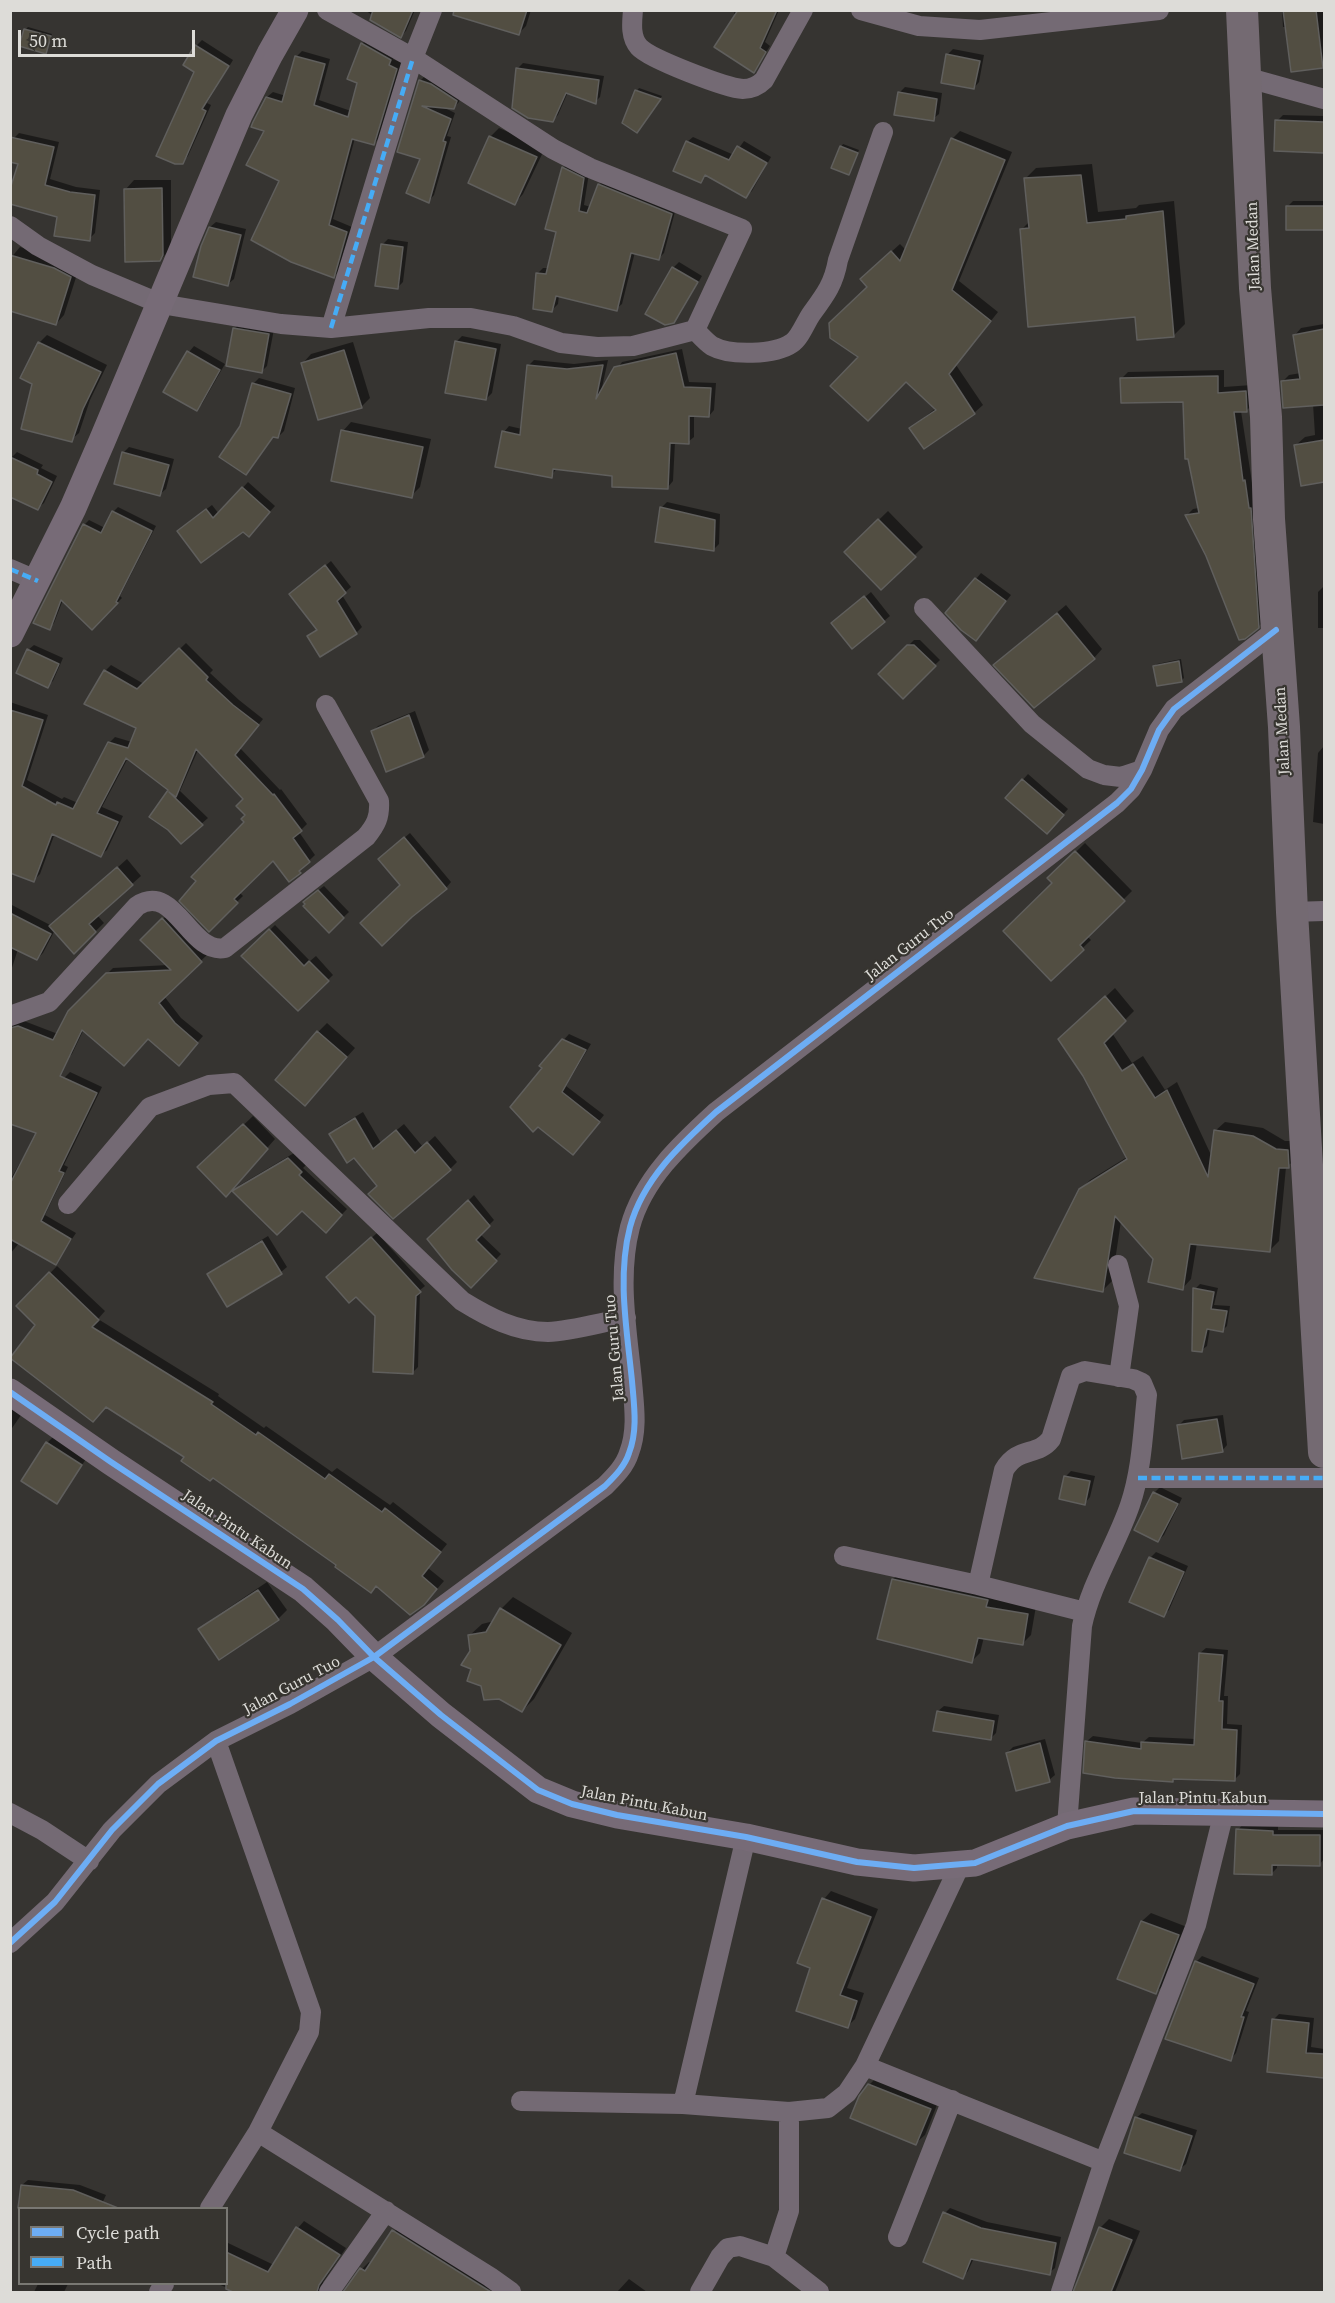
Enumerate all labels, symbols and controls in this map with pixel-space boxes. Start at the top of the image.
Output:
scale bar [21,18,198,56]
text: 50 m [29,28,67,53]
street label: Jalan Medan [1243,201,1265,291]
street label: Jalan Medan [1271,686,1295,776]
street label: Jalan Guru Tuo [862,904,958,986]
street label: Jalan Guru Tuo [601,1294,629,1402]
street label: Jalan Pintu Kabun [178,1486,296,1574]
street label: Jalan Guru Tuo [240,1652,344,1720]
street label: Jalan Pintu Kabun [579,1782,709,1826]
street label: Jalan Pintu Kabun [1139,1789,1267,1809]
legend [18,2207,228,2285]
text: Cycle path [76,2220,160,2245]
text: Path [76,2250,112,2275]

